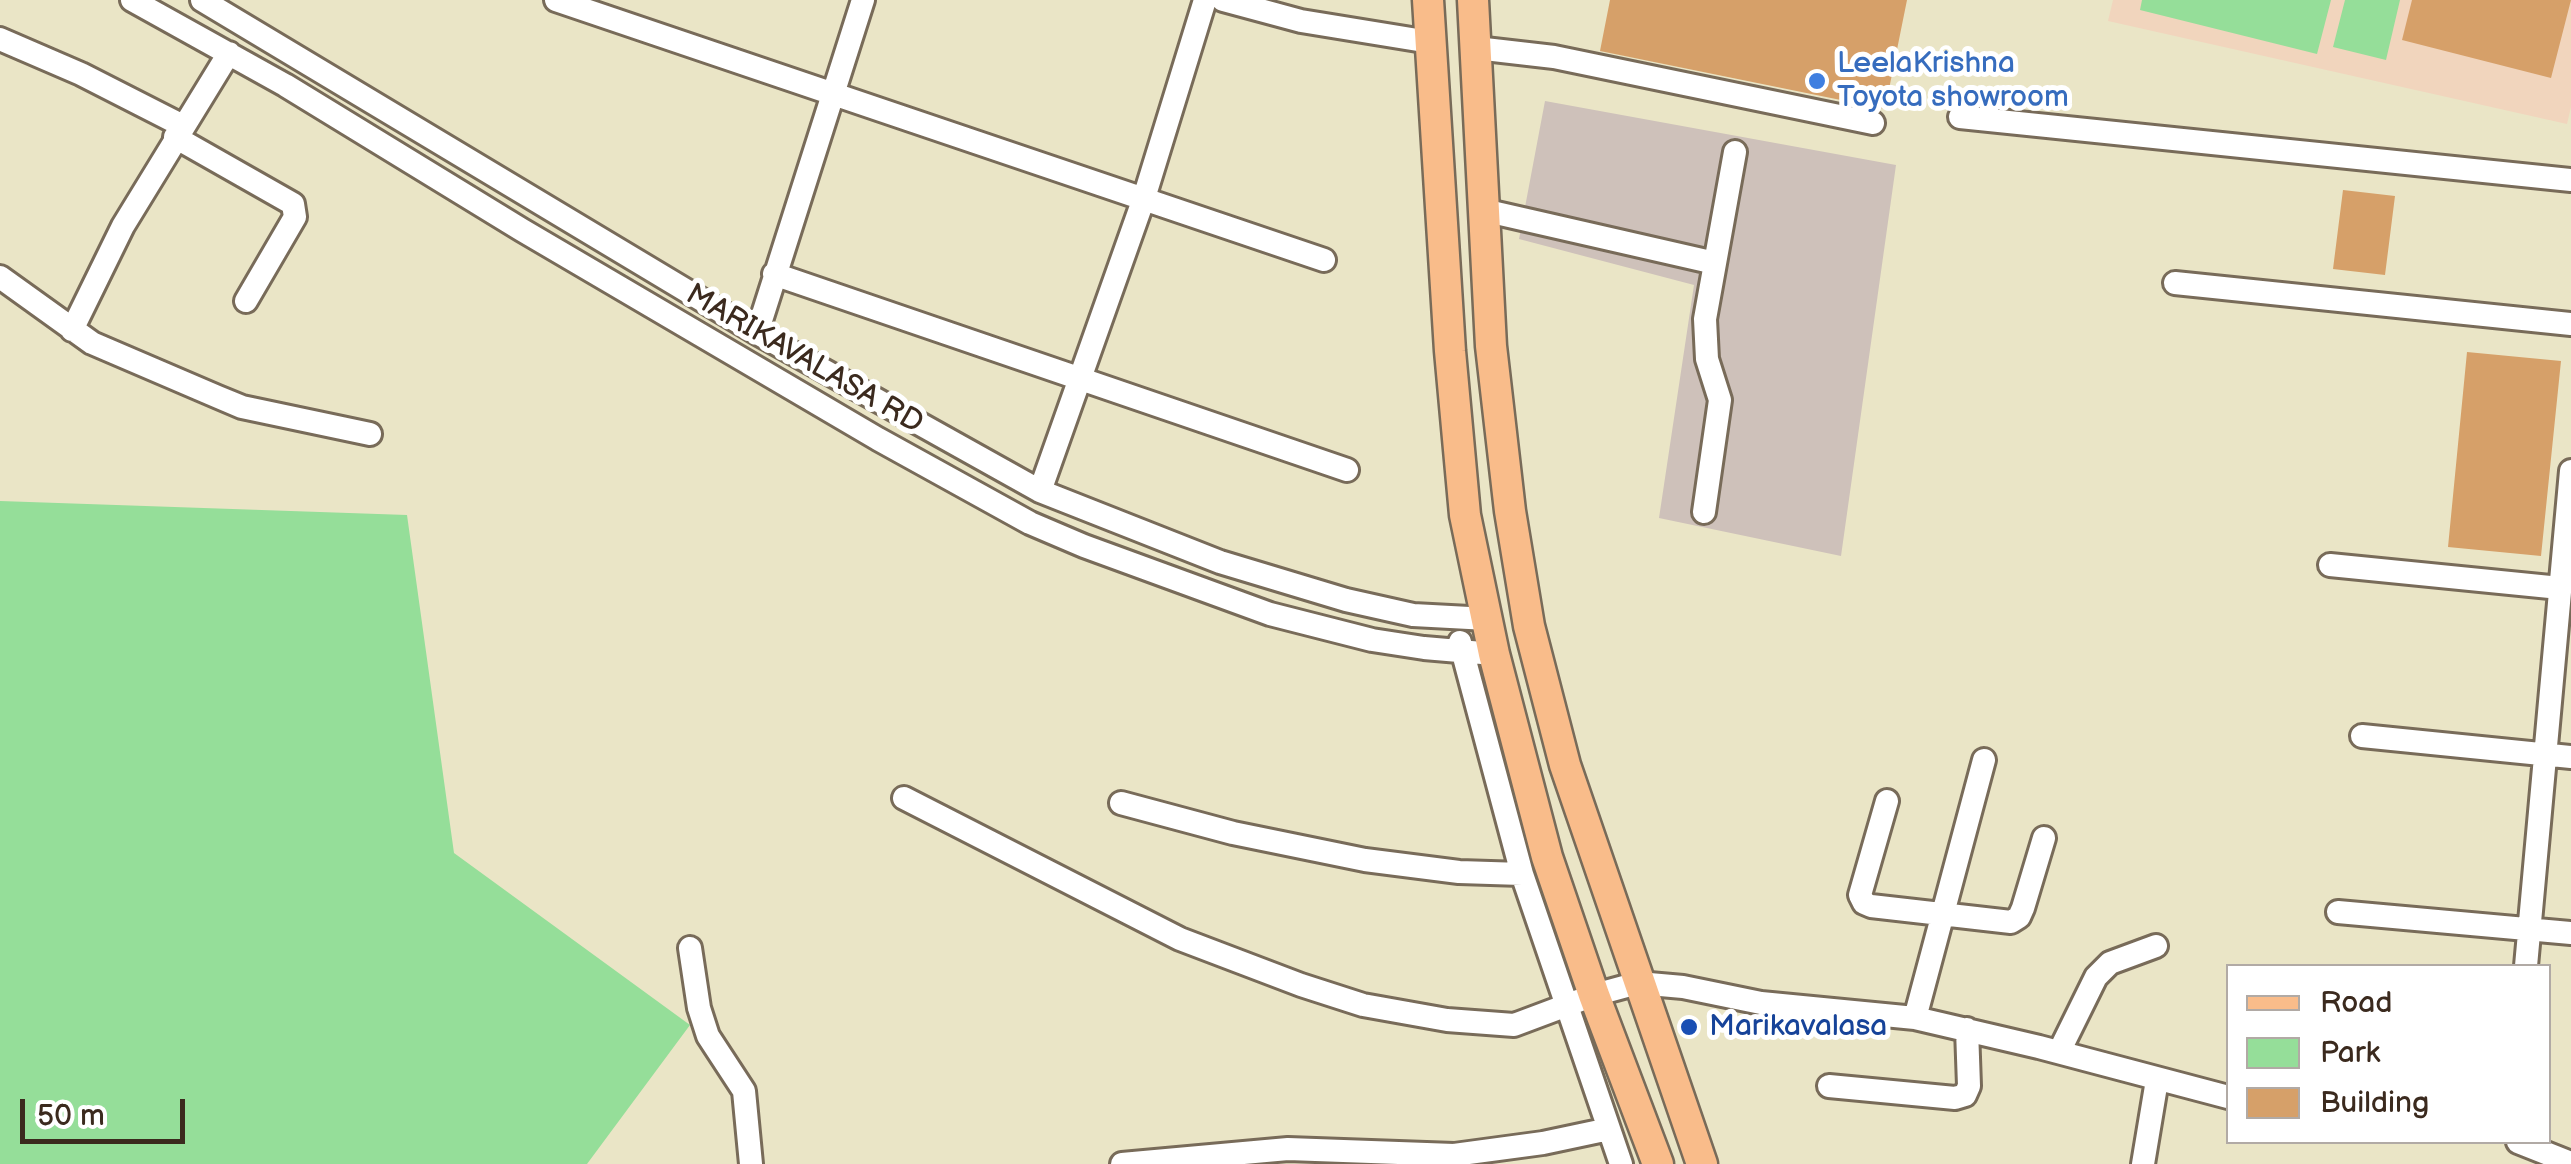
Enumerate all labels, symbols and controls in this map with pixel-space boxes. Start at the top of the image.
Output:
place label: LeelaKrishna Toyota showroom [1837,46,2069,116]
marker: LeelaKrishna Toyota showroom [1806,70,1828,92]
street label: MARIKAVALASA RD [679,277,929,443]
legend [2226,964,2551,1144]
text: Road [2320,985,2393,1021]
place label: Marikavalasa [1709,1009,1887,1045]
marker: Marikavalasa [1678,1016,1700,1038]
text: Park [2320,1035,2380,1071]
scale bar [25,1079,190,1141]
text: Building [2320,1085,2429,1121]
text: 50 m [37,1098,105,1134]

